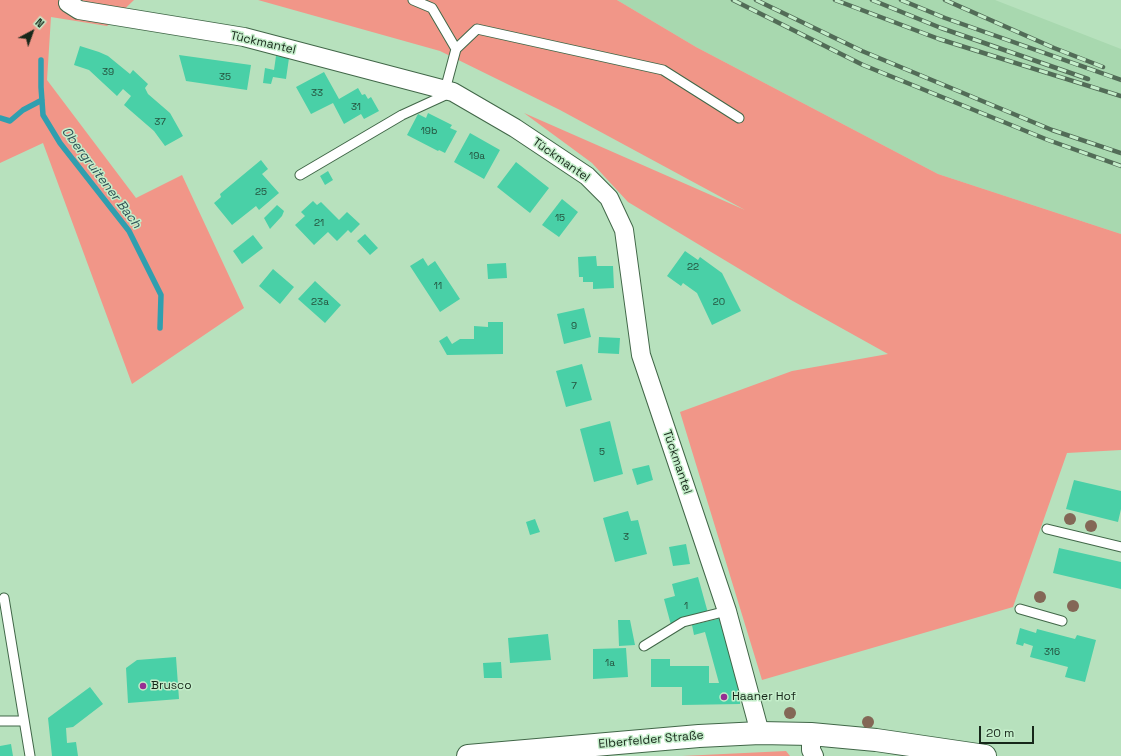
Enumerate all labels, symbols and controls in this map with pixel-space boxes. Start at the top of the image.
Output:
north arrow [12,12,52,52]
text: N [32,15,47,31]
street label: Tückmantel [229,28,297,58]
house number: 39 [102,66,114,78]
house number: 35 [219,71,231,83]
house number: 33 [311,87,323,99]
house number: 31 [351,101,361,113]
house number: 37 [154,116,166,128]
water label: Obergruitener Bach [58,124,144,232]
house number: 19b [421,125,437,137]
street label: Tückmantel [529,135,593,185]
house number: 19a [469,150,485,162]
house number: 25 [255,186,267,198]
house number: 15 [555,212,565,224]
house number: 21 [314,217,324,229]
house number: 22 [687,261,699,273]
house number: 11 [434,280,442,292]
house number: 23a [311,296,329,308]
house number: 20 [713,296,725,308]
house number: 9 [571,320,577,332]
house number: 7 [571,380,577,392]
street label: Tückmantel [659,428,695,496]
house number: 5 [599,446,605,458]
house number: 3 [623,531,629,543]
house number: 1 [684,600,688,612]
house number: 316 [1044,646,1060,658]
house number: 1a [605,657,615,669]
place label: Brusco [151,679,192,693]
marker: Brusco [138,681,148,691]
place label: Haaner Hof [732,690,796,704]
marker: Haaner Hof [719,692,729,702]
scale bar [981,718,1036,744]
text: 20 m [986,725,1014,741]
street label: Elberfelder Straße [598,728,704,752]

